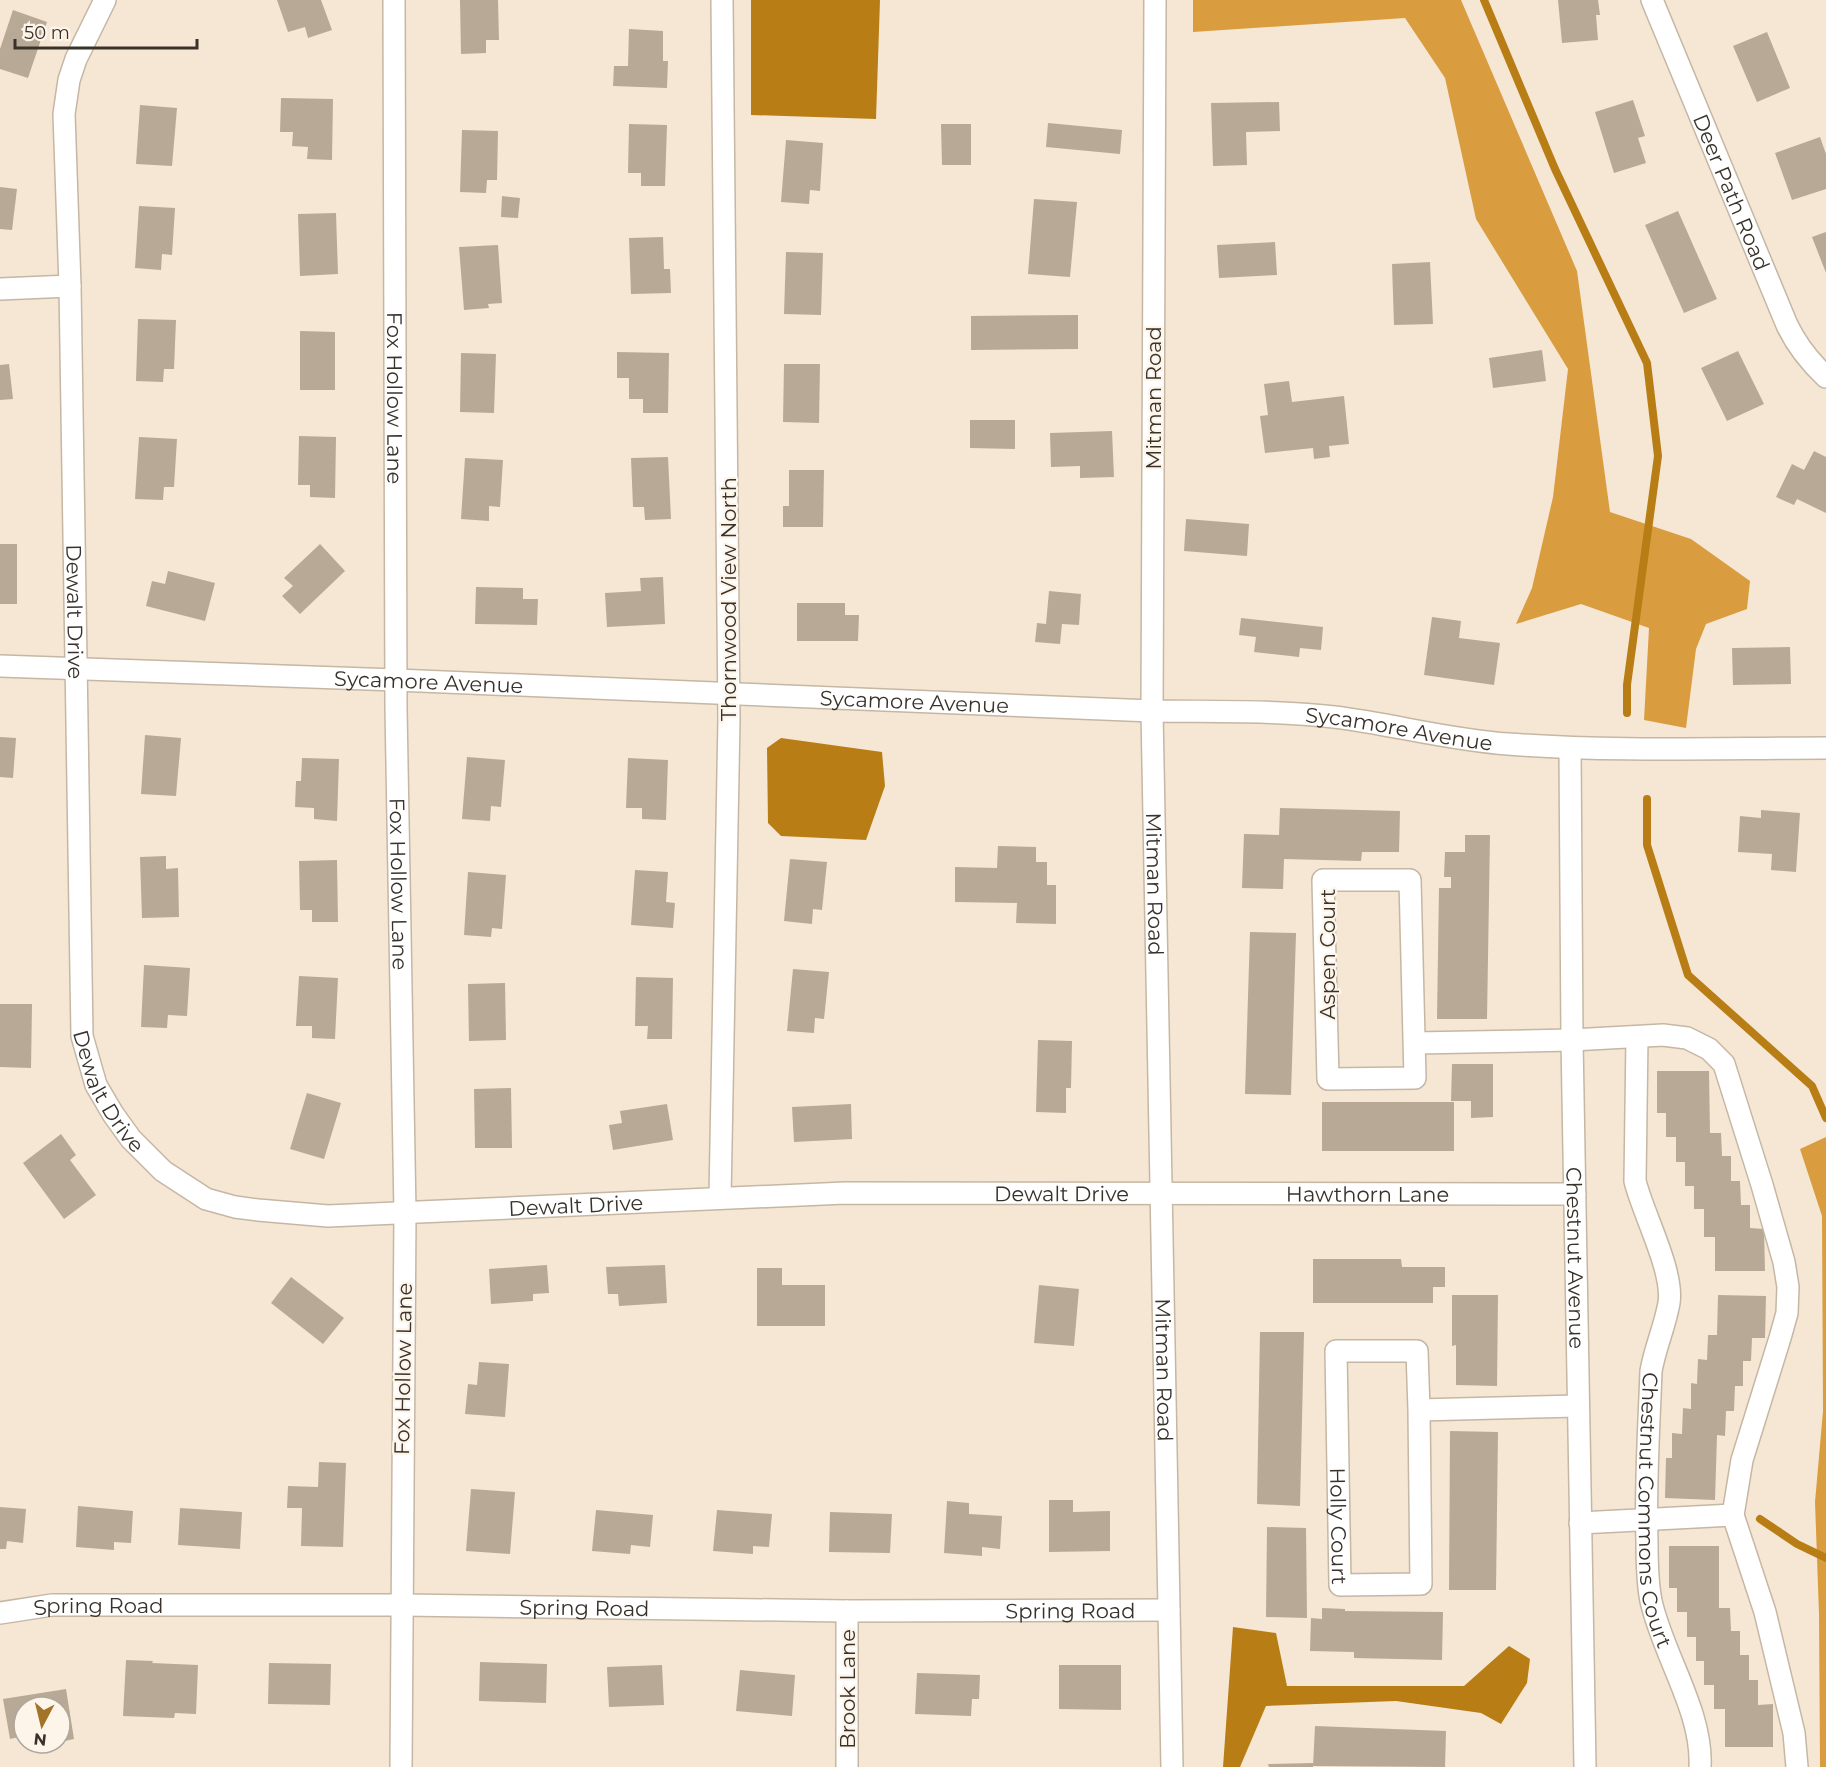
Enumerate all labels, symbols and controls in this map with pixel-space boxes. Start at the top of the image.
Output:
scale bar [15,12,196,50]
text: 50 m [24,22,70,44]
street label: Deer Path Road [1688,110,1775,274]
street label: Fox Hollow Lane [382,312,408,484]
street label: Mitman Road [1141,326,1166,470]
street label: Thornwood View North [716,477,741,721]
street label: Dewalt Drive [62,544,89,679]
street label: Sycamore Avenue [334,665,524,698]
street label: Sycamore Avenue [819,685,1009,718]
street label: Sycamore Avenue [1304,702,1494,755]
street label: Fox Hollow Lane [385,797,413,970]
street label: Mitman Road [1141,812,1169,956]
street label: Aspen Court [1315,889,1340,1019]
street label: Dewalt Drive [68,1027,149,1157]
street label: Chestnut Avenue [1562,1167,1590,1349]
street label: Dewalt Drive [994,1181,1129,1206]
street label: Hawthorn Lane [1286,1181,1449,1206]
street label: Dewalt Drive [508,1189,644,1220]
street label: Fox Hollow Lane [389,1283,417,1455]
street label: Mitman Road [1151,1298,1178,1442]
street label: Chestnut Commons Court [1634,1372,1678,1651]
street label: Holly Court [1325,1467,1352,1585]
street label: Spring Road [32,1593,163,1620]
street label: Spring Road [519,1594,650,1621]
street label: Spring Road [1005,1598,1135,1623]
street label: Brook Lane [835,1629,860,1749]
north arrow [12,1695,72,1755]
text: N [33,1729,48,1750]

